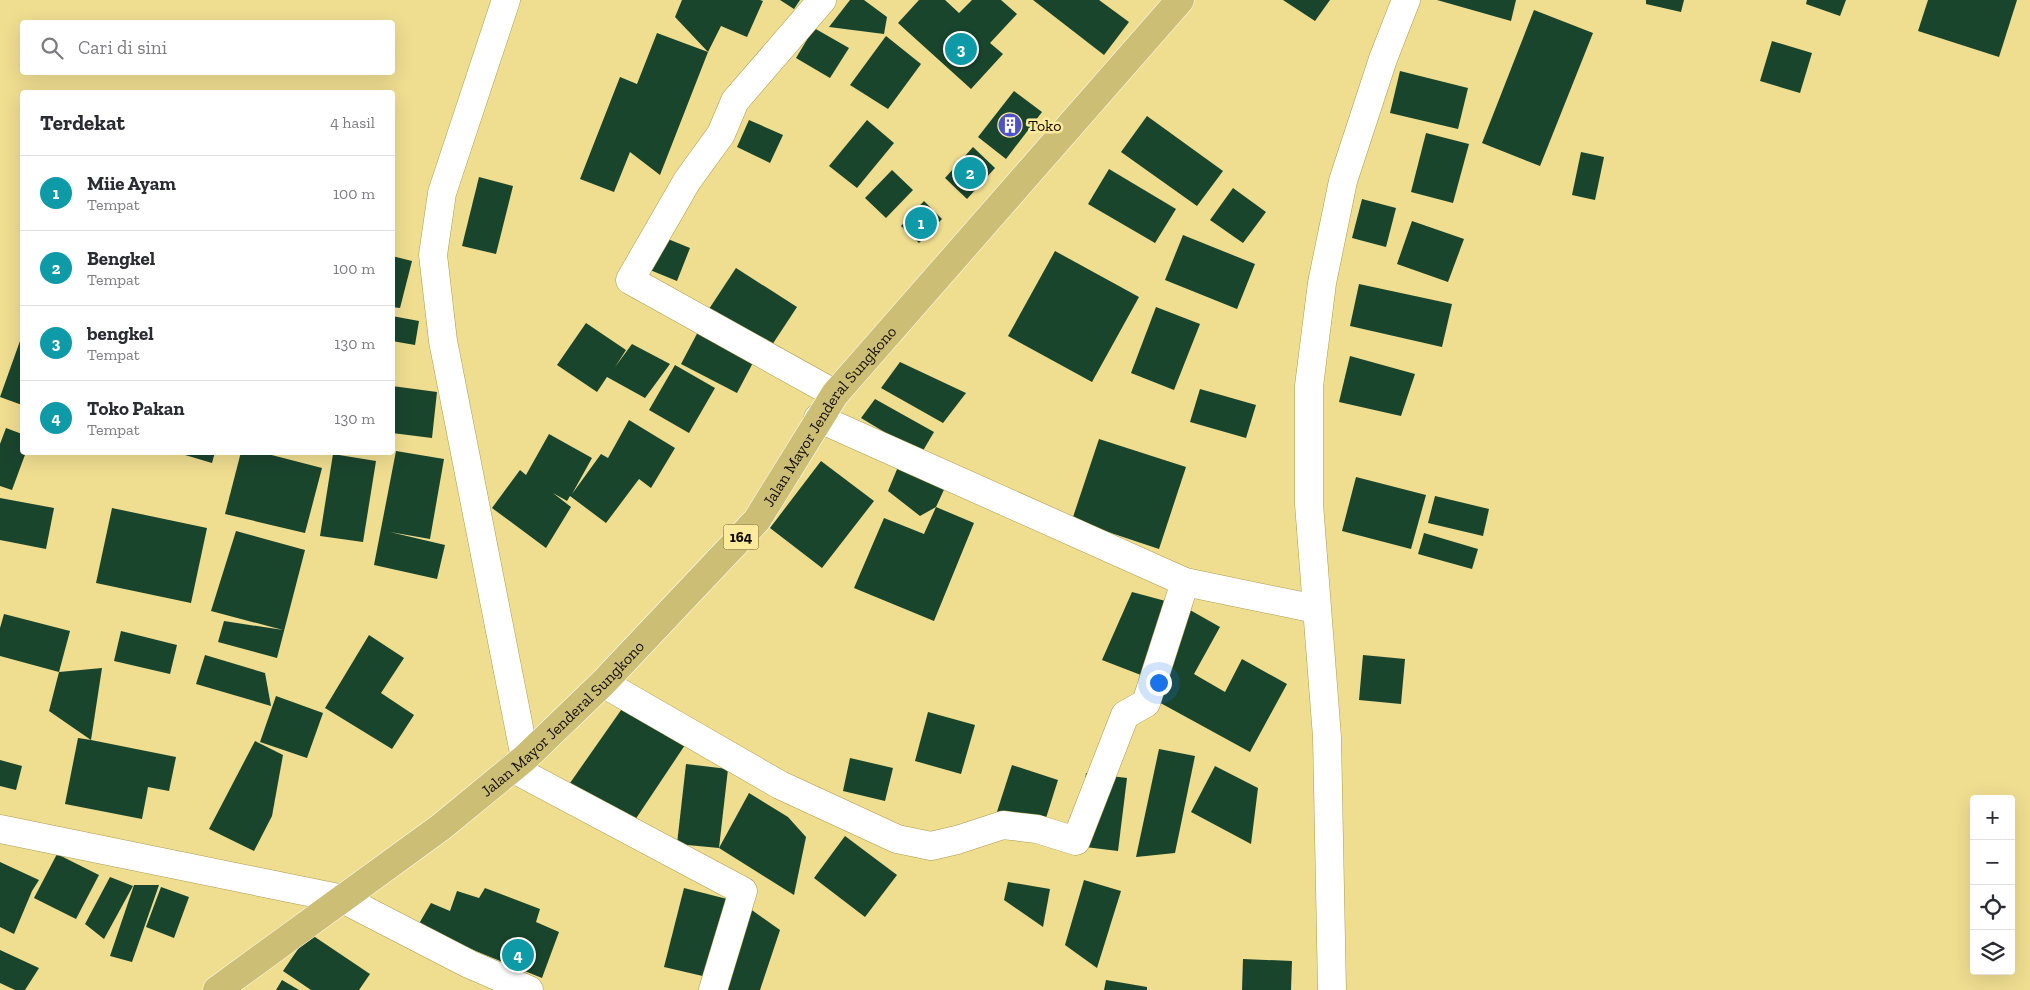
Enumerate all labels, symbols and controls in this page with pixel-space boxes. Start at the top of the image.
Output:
search box [20,20,395,75]
pin: 3 [945,30,977,68]
icon: search [38,34,66,62]
text: Cari di sini [78,36,167,59]
text: Terdekat [40,110,125,135]
building icon: Toko [997,112,1023,138]
text: 4 hasil [330,113,375,132]
place label: Toko [1028,116,1061,135]
pin: 2 [954,154,986,192]
text: Miie Ayam [87,172,176,195]
text: 1 [53,184,59,203]
text: 100 m [333,184,375,203]
text: Tempat [87,195,140,214]
pin: 1 [905,204,937,242]
text: Bengkel [87,247,155,270]
text: 2 [52,259,60,278]
text: 100 m [333,259,375,278]
text: Tempat [87,270,140,289]
text: bengkel [87,322,154,345]
street label: Jalan Mayor Jenderal Sungkono [758,322,900,510]
text: 3 [52,334,60,353]
text: 130 m [334,334,375,353]
text: Tempat [87,345,140,364]
text: Toko Pakan [87,397,185,420]
text: 4 [51,409,61,428]
text: 130 m [334,409,375,428]
text: Tempat [87,420,140,439]
road number: 164 [724,524,758,550]
street label: Jalan Mayor Jenderal Sungkono [477,636,648,800]
your location [1146,670,1172,696]
map controls [1970,795,2015,975]
button: + [1970,795,2015,840]
button: − [1970,840,2015,885]
button: locate [1970,885,2015,930]
button: layers [1970,930,2015,975]
pin: 4 [502,936,534,974]

